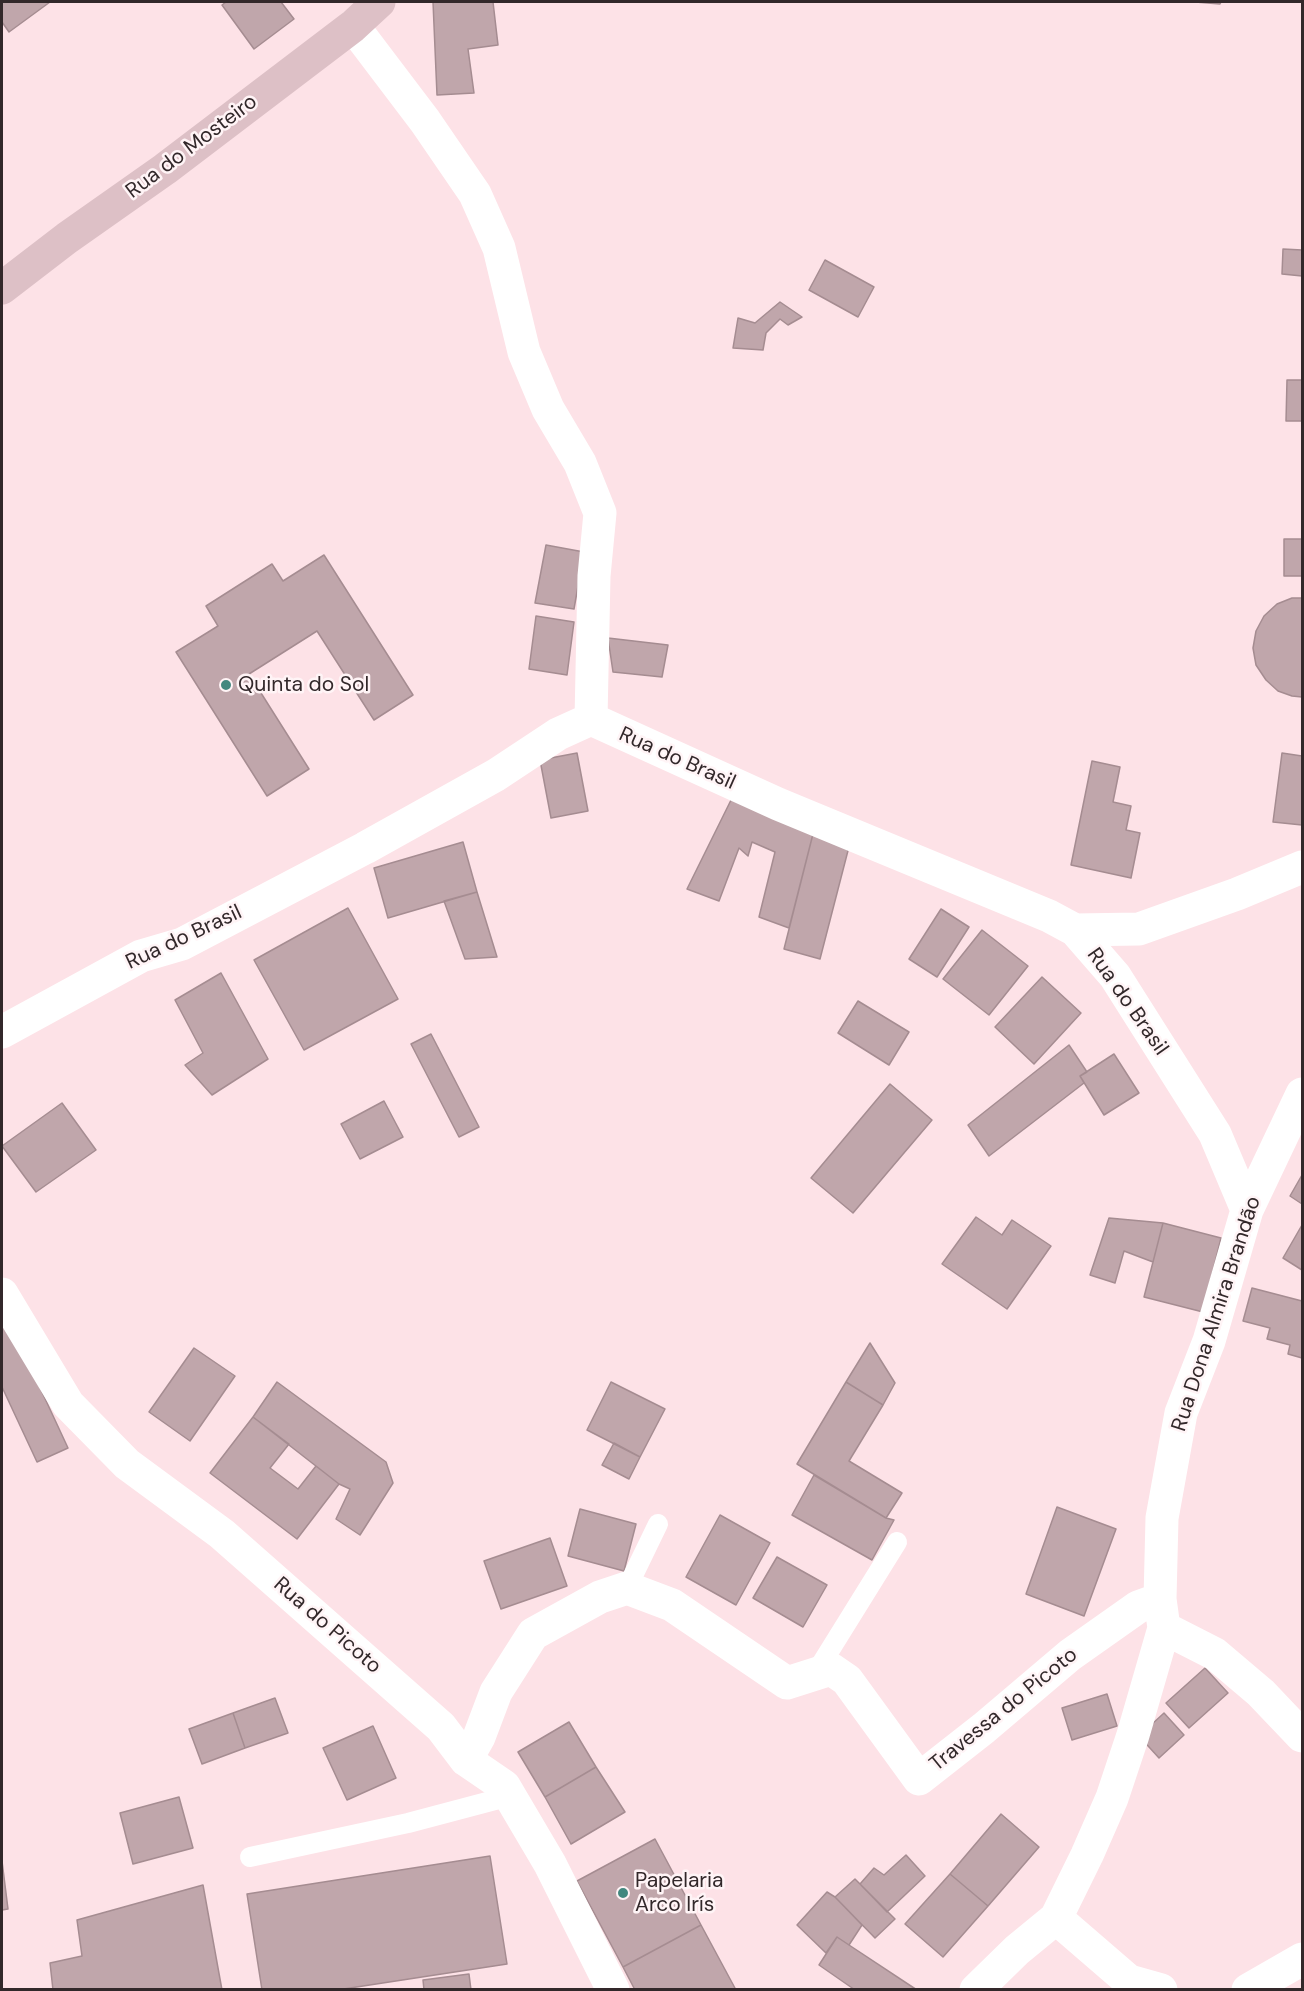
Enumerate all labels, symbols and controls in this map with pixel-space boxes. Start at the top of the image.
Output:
street label: Rua do Mosteiro [121,90,263,204]
place label: Quinta do Sol [238,672,369,698]
marker: Quinta do Sol [219,678,233,692]
street label: Rua do Brasil [615,722,739,796]
street label: Rua do Brasil [122,900,246,976]
street label: Rua do Brasil [1081,944,1173,1060]
street label: Rua Dona Almira Brandão [1167,1193,1267,1435]
street label: Rua do Picoto [268,1572,386,1680]
street label: Travessa do Picoto [925,1643,1083,1777]
place label: Papelaria Arco Irís [635,1868,724,1918]
marker: Papelaria Arco Irís [616,1886,630,1900]

